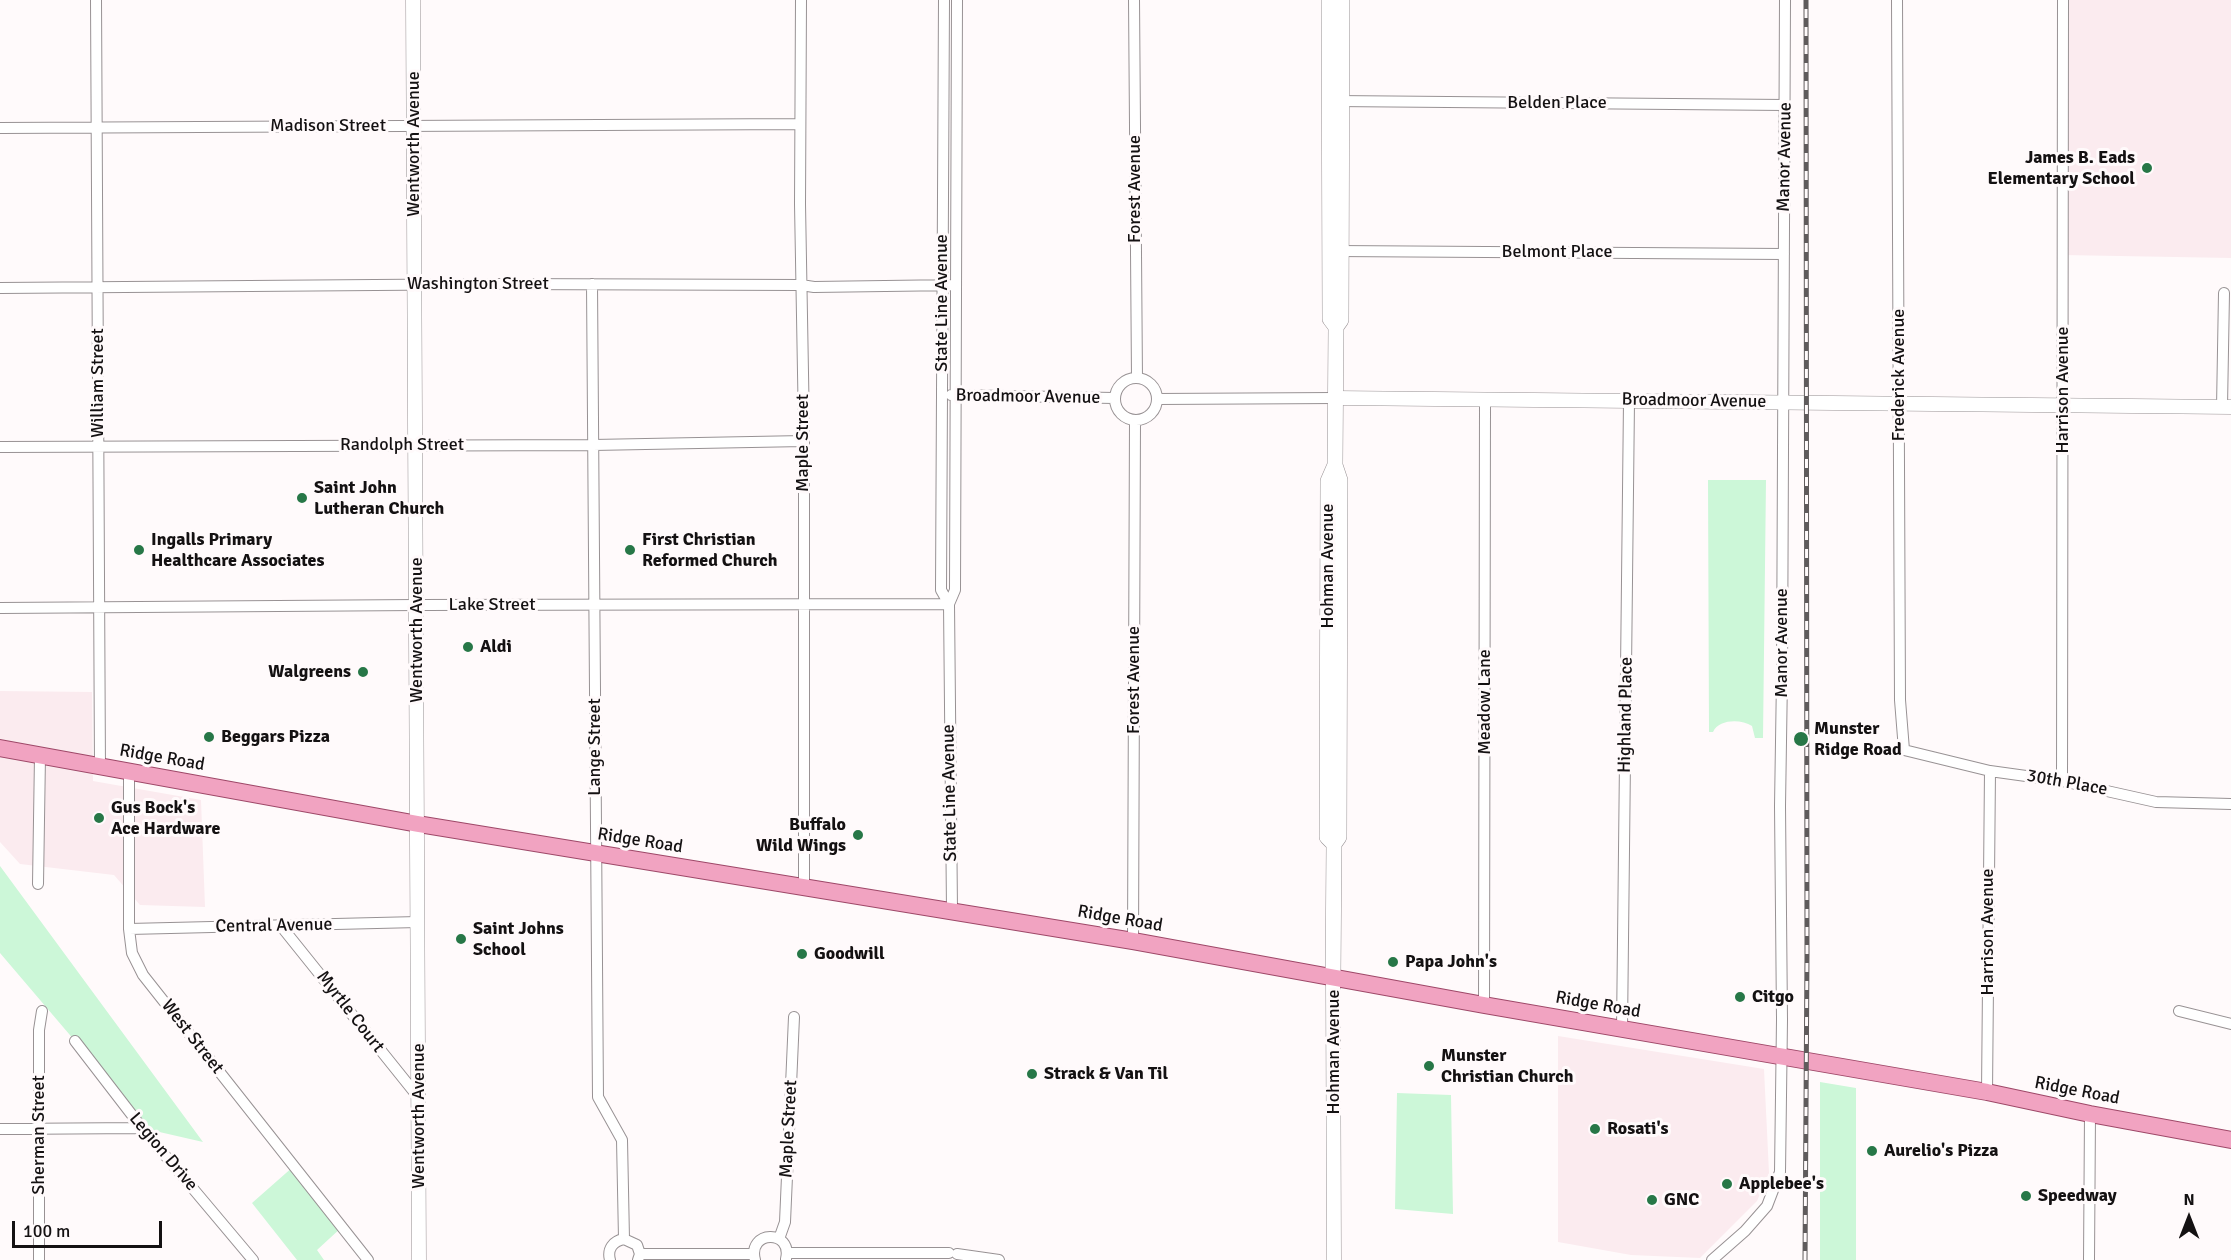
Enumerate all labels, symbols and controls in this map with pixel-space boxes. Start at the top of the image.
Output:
street label: Wentworth Avenue [403,71,425,217]
street label: Belden Place [1507,92,1607,114]
street label: Manor Avenue [1773,102,1797,212]
street label: Madison Street [270,115,386,137]
street label: Forest Avenue [1124,135,1146,243]
place label: James B. Eads Elementary School [1988,147,2135,190]
marker: James B. Eads Elementary School [2140,161,2154,175]
street label: State Line Avenue [931,234,953,372]
street label: Belmont Place [1502,241,1612,263]
street label: Washington Street [407,273,549,295]
street label: Frederick Avenue [1888,309,1910,441]
street label: Harrison Avenue [2052,326,2074,454]
street label: William Street [87,328,109,438]
street label: Broadmoor Avenue [955,385,1101,409]
street label: Broadmoor Avenue [1621,389,1767,413]
street label: Maple Street [792,394,814,492]
street label: Randolph Street [340,434,464,456]
place label: Saint John Lutheran Church [314,477,444,520]
marker: Saint John Lutheran Church [295,491,309,505]
street label: Hohman Avenue [1317,504,1339,628]
place label: Ingalls Primary Healthcare Associates [151,529,325,572]
place label: First Christian Reformed Church [642,529,778,572]
marker: Ingalls Primary Healthcare Associates [132,543,146,557]
marker: First Christian Reformed Church [623,543,637,557]
street label: Wentworth Avenue [406,557,428,703]
street label: Manor Avenue [1771,588,1793,698]
street label: Lake Street [449,594,535,616]
street label: Forest Avenue [1123,626,1145,734]
place label: Aldi [480,636,512,658]
marker: Aldi [461,640,475,654]
street label: Meadow Lane [1474,649,1496,755]
street label: Highland Place [1614,657,1638,773]
place label: Walgreens [268,661,351,683]
marker: Walgreens [356,665,370,679]
street label: Lange Street [584,698,606,796]
place label: Munster Ridge Road [1814,718,1902,760]
street label: State Line Avenue [938,724,962,862]
place label: Beggars Pizza [221,726,330,748]
marker: Beggars Pizza [202,730,216,744]
marker: Munster Ridge Road [1792,730,1810,748]
street label: Ridge Road [118,740,206,776]
street label: 30th Place [2025,765,2109,801]
place label: Gus Bock's Ace Hardware [111,797,220,840]
marker: Gus Bock's Ace Hardware [92,811,106,825]
place label: Buffalo Wild Wings [756,814,846,856]
street label: Ridge Road [596,824,684,858]
marker: Buffalo Wild Wings [851,828,865,842]
street label: Harrison Avenue [1977,868,1999,996]
street label: Ridge Road [1076,901,1164,937]
street label: Central Avenue [215,914,333,938]
place label: Saint Johns School [473,918,564,960]
marker: Saint Johns School [454,932,468,946]
place label: Goodwill [814,943,885,965]
marker: Goodwill [795,947,809,961]
place label: Papa John's [1405,951,1497,973]
marker: Papa John's [1386,955,1400,969]
street label: Myrtle Court [311,967,389,1057]
place label: Citgo [1752,986,1794,1008]
street label: Ridge Road [1554,987,1642,1023]
street label: Hohman Avenue [1323,990,1345,1114]
marker: Citgo [1733,990,1747,1004]
street label: West Street [156,995,228,1079]
street label: Wentworth Avenue [408,1043,430,1189]
place label: Munster Christian Church [1441,1045,1574,1088]
marker: Munster Christian Church [1422,1059,1436,1073]
place label: Strack & Van Til [1044,1063,1168,1085]
marker: Strack & Van Til [1025,1067,1039,1081]
street label: Ridge Road [2033,1072,2121,1110]
street label: Sherman Street [28,1075,50,1195]
street label: Maple Street [776,1079,802,1179]
street label: Legion Drive [124,1108,202,1196]
place label: Rosati's [1607,1118,1669,1140]
marker: Rosati's [1588,1122,1602,1136]
place label: Aurelio's Pizza [1884,1140,1999,1162]
marker: Aurelio's Pizza [1865,1144,1879,1158]
place label: Applebee's [1739,1173,1824,1195]
marker: Applebee's [1720,1177,1734,1191]
place label: Speedway [2038,1185,2117,1207]
north arrow [2159,1188,2219,1248]
place label: GNC [1664,1189,1699,1211]
marker: Speedway [2019,1189,2033,1203]
text: N [2183,1190,2195,1210]
marker: GNC [1645,1193,1659,1207]
scale bar [15,1209,165,1247]
text: 100 m [23,1220,70,1242]

